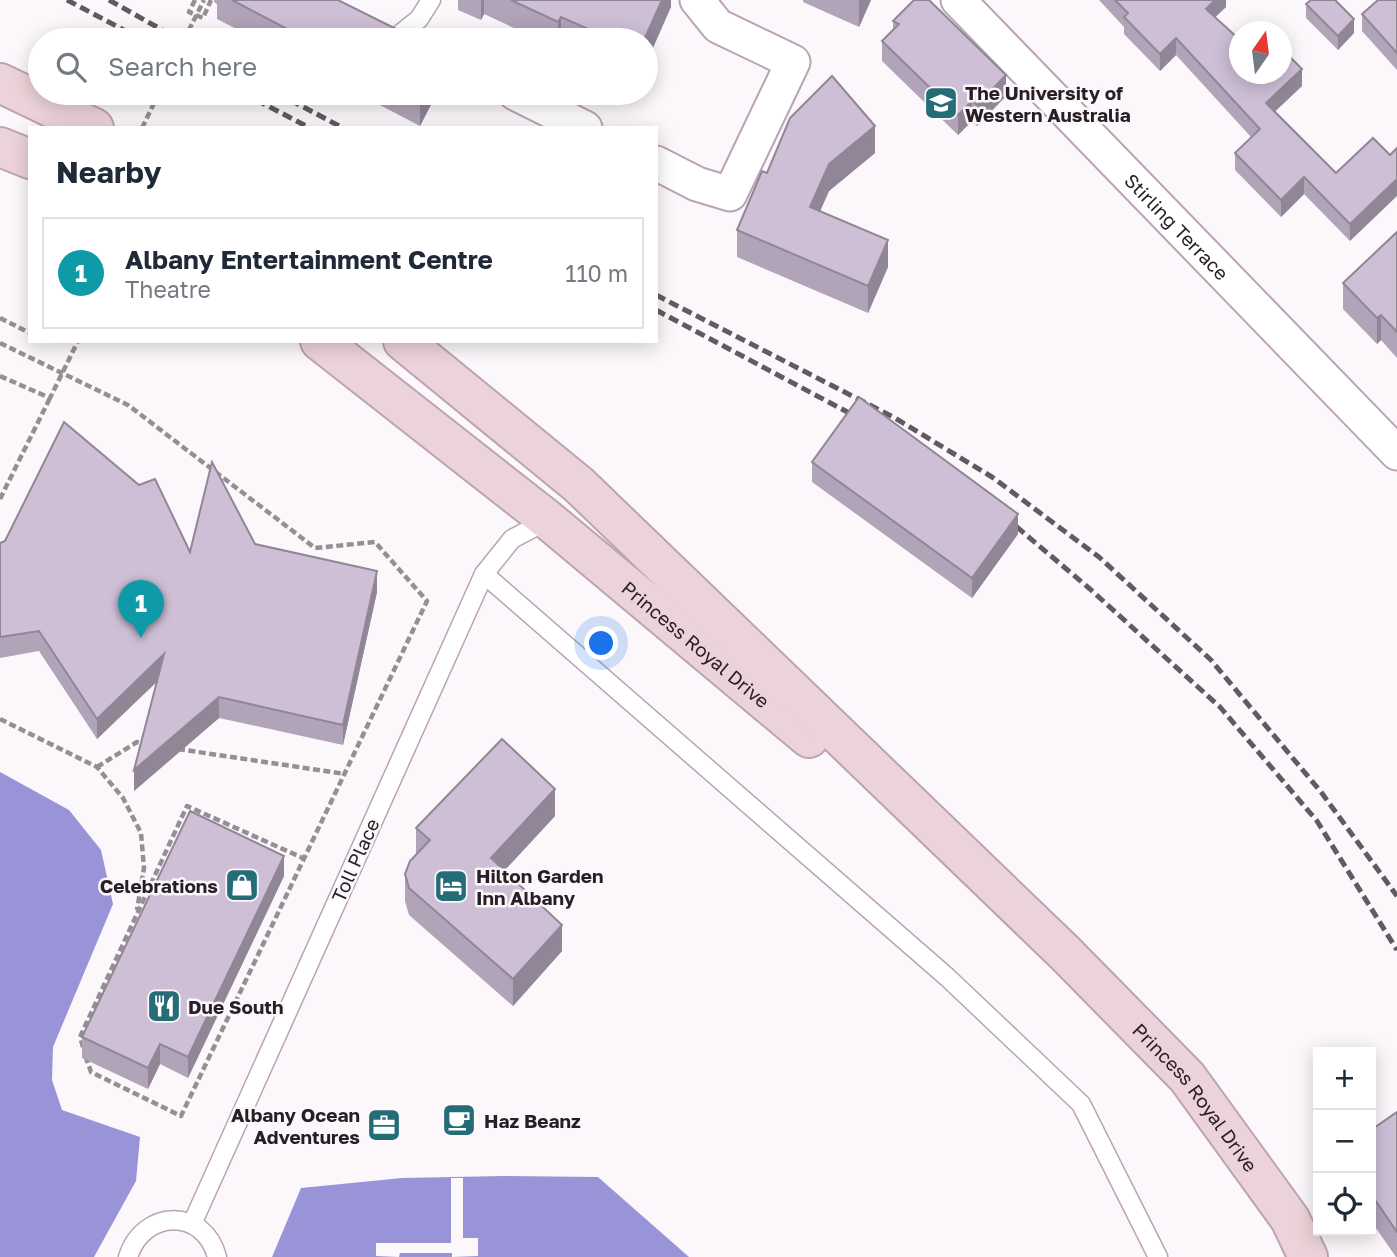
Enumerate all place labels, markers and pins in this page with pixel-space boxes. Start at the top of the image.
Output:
place label: The University of Western Australia [965,81,1131,126]
school or university icon: The University of Western Australia [922,84,960,122]
pin: 1 [118,580,164,638]
place label: Hilton Garden Inn Albany [476,864,603,909]
shop icon: Celebrations [223,866,261,904]
hotel icon: Hilton Garden Inn Albany [432,867,470,905]
place label: Celebrations [100,874,218,897]
restaurant icon: Due South [145,987,183,1025]
place label: Due South [188,995,283,1018]
cafe icon: Haz Beanz [440,1101,478,1139]
place label: Albany Ocean Adventures [231,1103,360,1148]
office icon: Albany Ocean Adventures [365,1106,403,1144]
place label: Haz Beanz [484,1109,581,1132]

